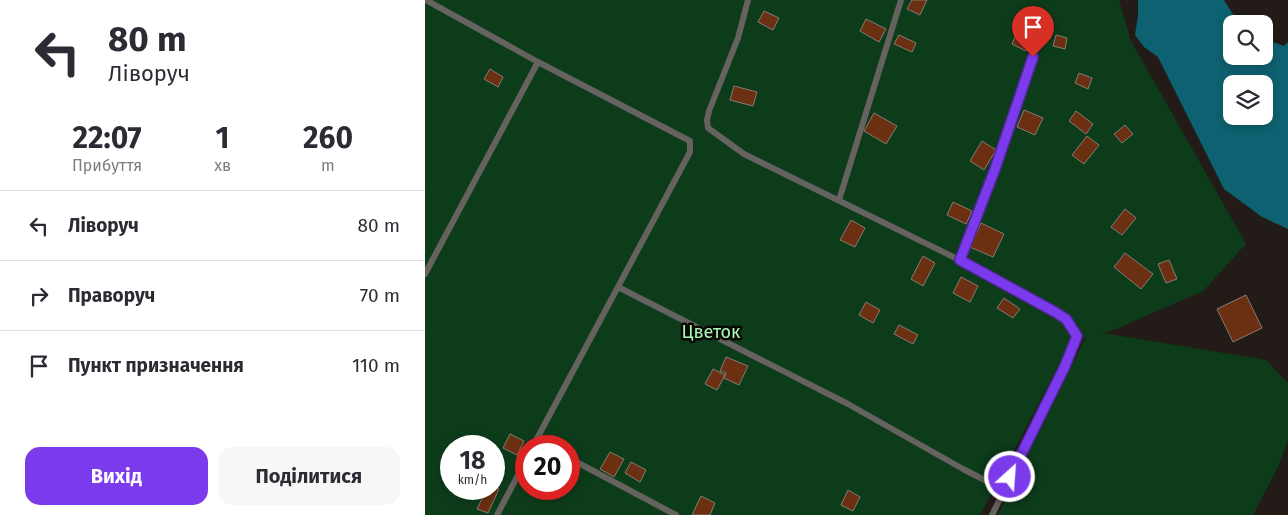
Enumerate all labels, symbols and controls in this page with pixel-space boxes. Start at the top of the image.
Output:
pin [1012,6,1054,57]
icon: arrive [1019,13,1047,41]
map controls [1223,15,1273,125]
button: search [1223,15,1273,65]
text: 80 m [108,18,187,60]
icon: left [25,20,90,85]
text: Ліворуч [108,60,190,87]
button: layers [1223,75,1273,125]
text: 22:07 [72,120,142,156]
text: 1 [216,120,230,156]
text: 260 [303,120,353,156]
text: Прибуття [72,156,142,175]
text: хв [214,156,231,175]
text: m [321,156,335,175]
icon: left [25,212,53,240]
text: Ліворуч [68,214,139,237]
text: 80 m [358,214,400,237]
icon: right [25,282,53,310]
text: Праворуч [68,284,155,307]
text: 70 m [360,284,400,307]
park label: Цветок [682,321,741,343]
icon: arrive [25,352,53,380]
text: Пункт призначення [68,354,244,377]
text: 110 m [352,354,400,377]
speed limit sign: 20 [515,435,580,500]
text: 18 [459,446,486,476]
button: Вихід [25,447,208,505]
button: Поділитися [218,447,400,505]
position arrow [983,450,1035,502]
text: km/h [458,473,487,487]

